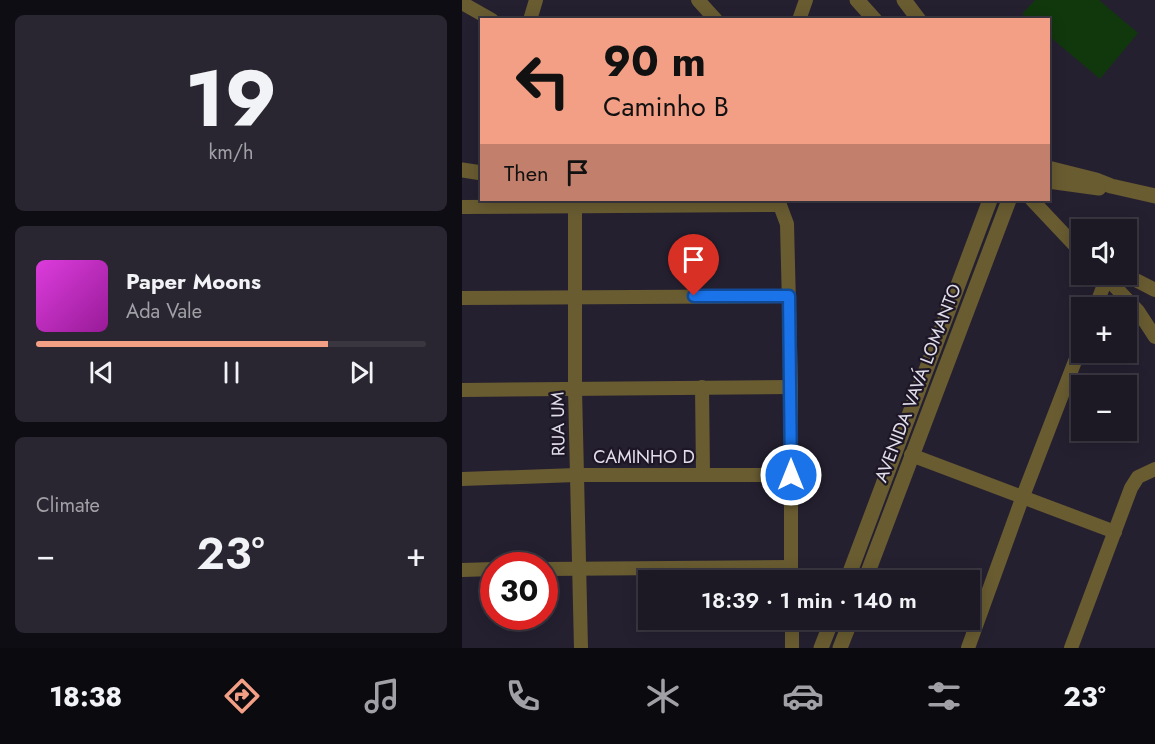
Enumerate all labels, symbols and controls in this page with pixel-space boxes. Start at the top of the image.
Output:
text: 90 m [603,31,706,92]
icon: left [504,42,582,120]
text: 19 [185,43,277,155]
text: Caminho B [603,87,729,126]
text: km/h [208,138,254,167]
icon: arrive [561,156,594,189]
text: Then [504,157,549,189]
map controls [1071,219,1137,441]
button: sound [1071,219,1137,285]
pin [668,234,719,296]
icon: arrive [677,243,710,276]
text: Paper Moons [126,265,261,297]
street label: AVENIDA VAVÁ LOMANTO [868,280,968,486]
text: Ada Vale [126,297,202,326]
button: + [1071,297,1137,363]
icon: previous [85,356,118,389]
icon: pause [215,356,248,389]
icon: next [345,356,378,389]
button: − [1071,375,1137,441]
street label: RUA UM [544,392,572,456]
position arrow [759,443,823,507]
street label: CAMINHO D [593,444,695,470]
text: Climate [36,491,100,520]
text: 23° [196,521,265,586]
text: − [36,531,55,578]
text: + [406,531,426,578]
speed limit sign: 30 [480,552,558,630]
text: 18:39 · 1 min · 140 m [701,584,917,616]
icon: directions [221,675,263,717]
icon: music [361,675,403,717]
icon: phone [502,675,544,717]
icon: climate [642,675,684,717]
icon: car [782,675,824,717]
icon: filters [923,675,965,717]
text: 18:38 [49,677,122,716]
text: 23° [1063,677,1106,716]

